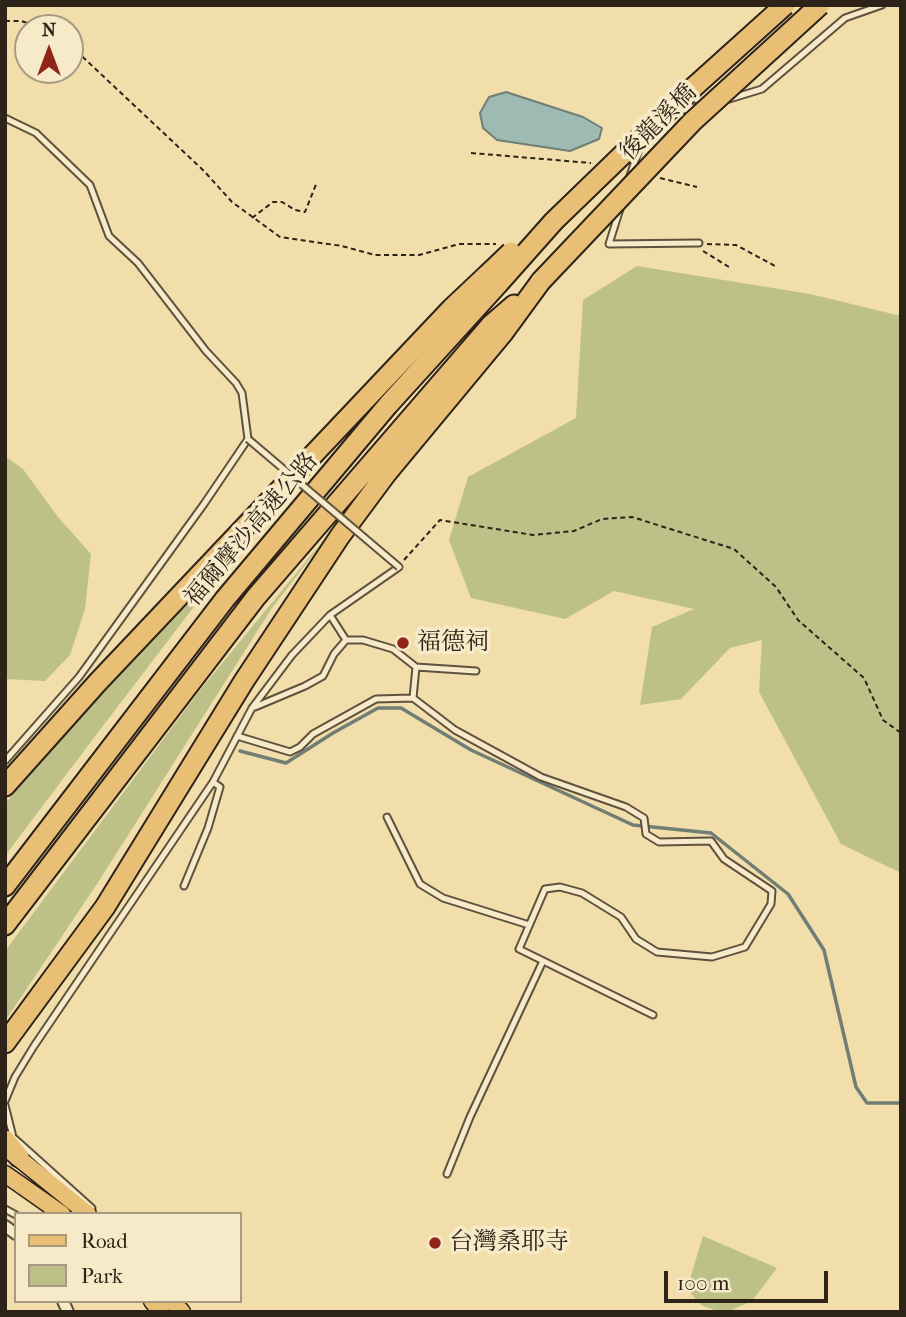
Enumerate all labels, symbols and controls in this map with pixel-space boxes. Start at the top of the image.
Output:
north arrow [14,14,84,84]
text: N [42,19,56,41]
street label: 後龍溪橋 [615,79,703,167]
street label: 福爾摩沙高速公路 [179,447,325,613]
place label: 福德祠 [417,629,489,657]
marker: 福德祠 [395,635,411,651]
legend [14,1212,242,1303]
text: Road [81,1229,128,1253]
place label: 台灣桑耶寺 [449,1229,569,1257]
marker: 台灣桑耶寺 [427,1235,443,1251]
scale bar [668,1258,832,1302]
text: Park [81,1264,123,1288]
text: 100 m [677,1271,730,1295]

